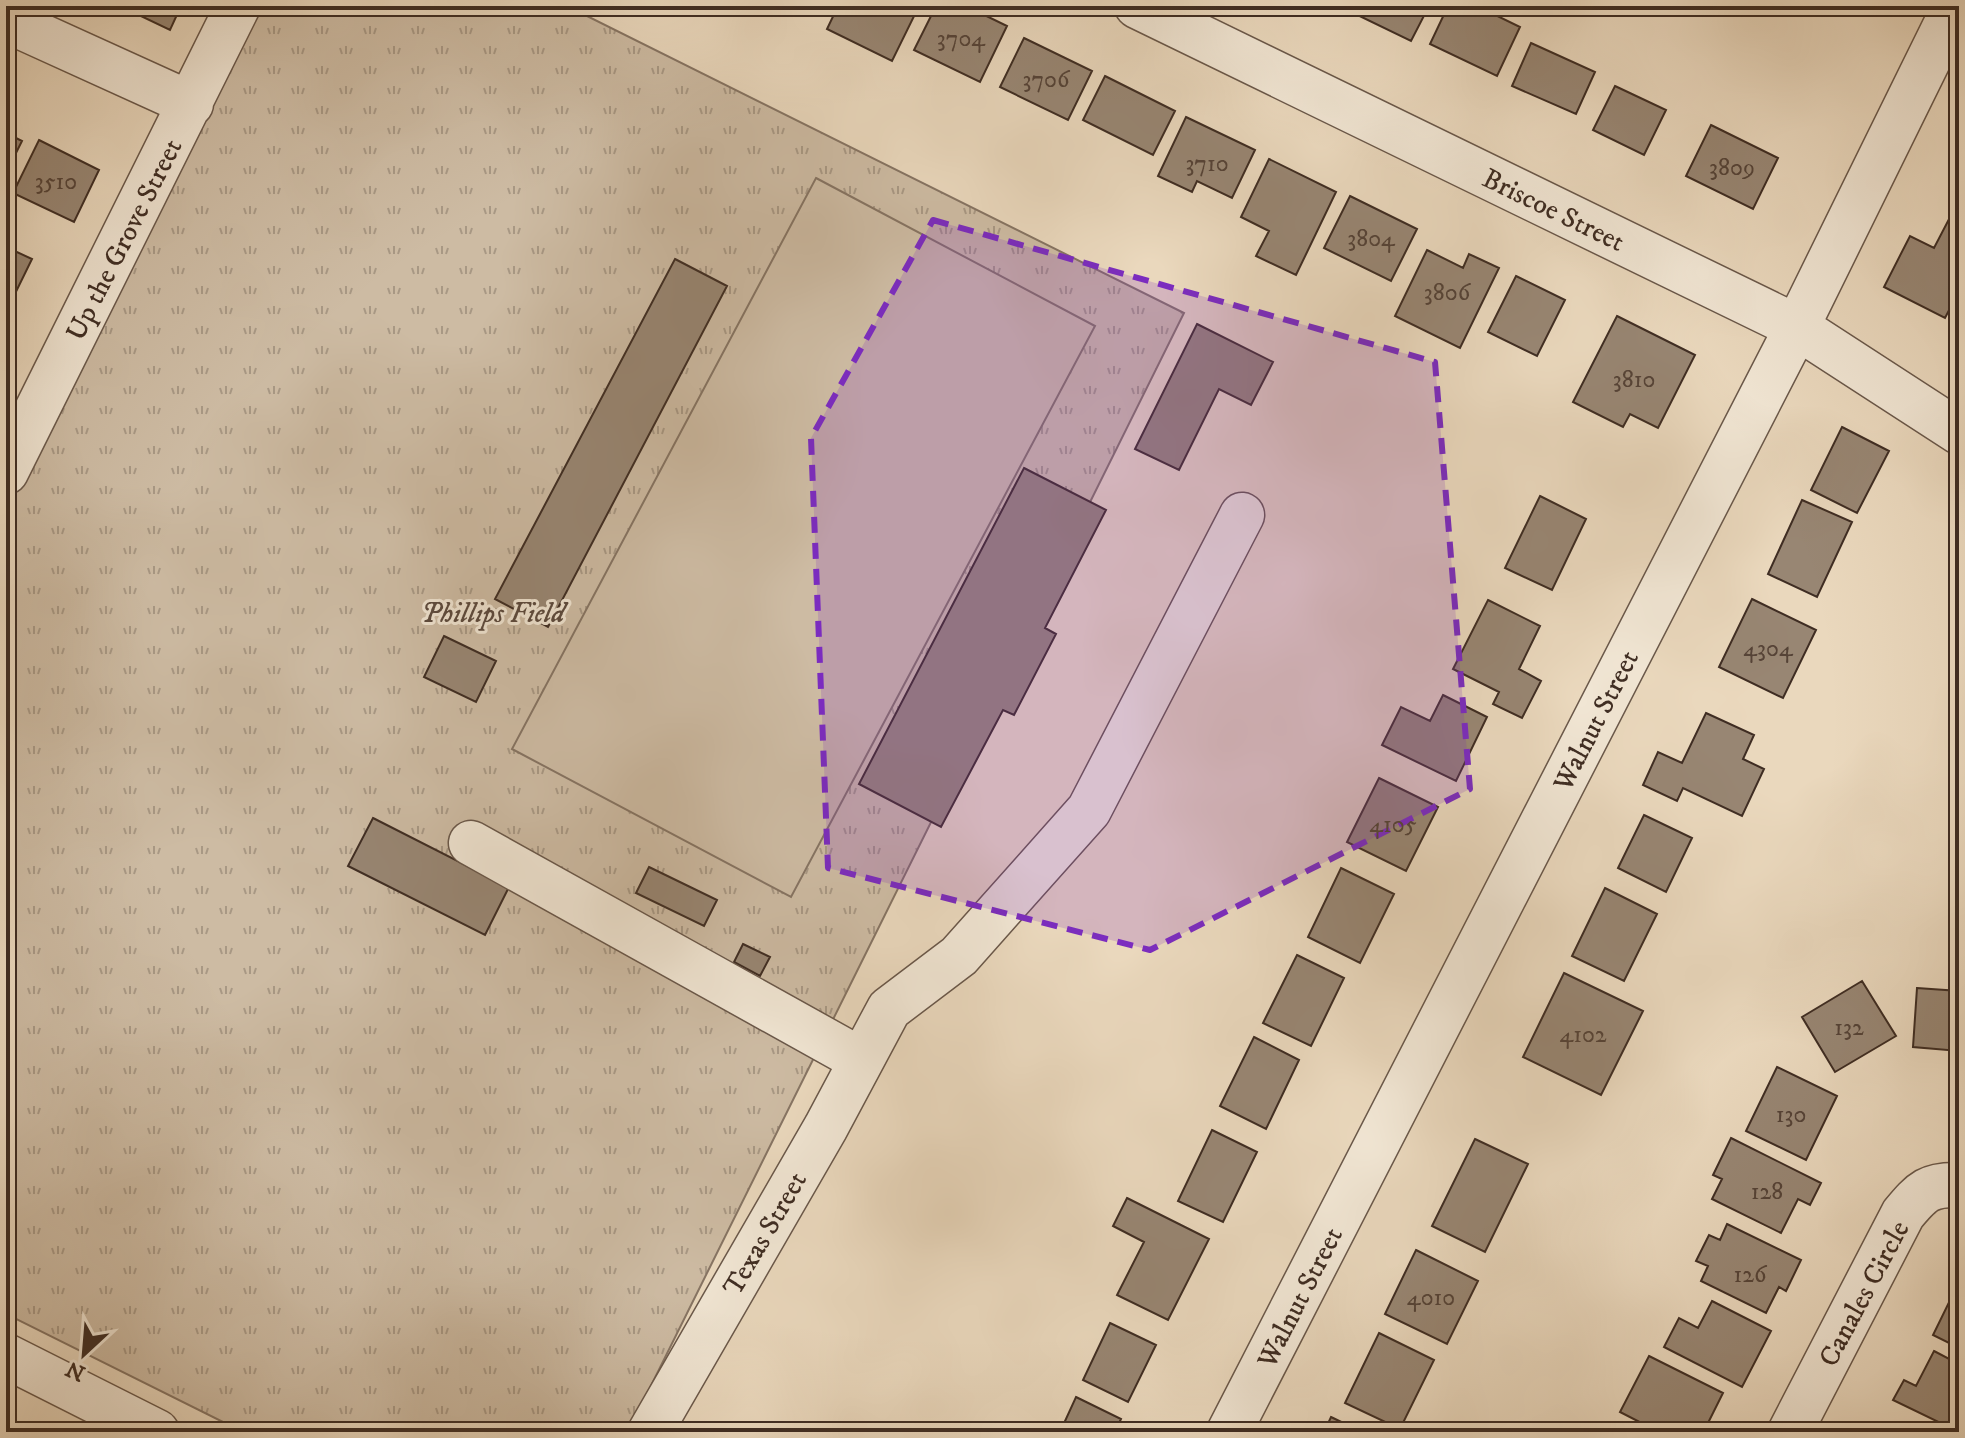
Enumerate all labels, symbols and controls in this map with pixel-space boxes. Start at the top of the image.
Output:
house number: 3704 [937,24,986,54]
house number: 3706 [1022,65,1071,95]
street label: Up the Grove Street [58,133,190,347]
house number: 3710 [1185,149,1229,179]
house number: 3809 [1709,153,1755,183]
street label: Briscoe Street [1476,161,1630,260]
house number: 3510 [35,167,77,197]
house number: 3804 [1347,224,1396,254]
house number: 3806 [1424,278,1472,308]
house number: 3810 [1613,365,1655,395]
park label: Phillips Field [421,596,569,631]
house number: 4304 [1743,634,1794,664]
street label: Walnut Street [1545,644,1647,798]
house number: 4105 [1369,810,1417,840]
house number: 132 [1834,1013,1864,1043]
house number: 4102 [1559,1020,1607,1050]
house number: 130 [1776,1100,1806,1130]
street label: Texas Street [716,1166,815,1302]
house number: 128 [1751,1177,1783,1207]
street label: Canales Circle [1811,1215,1917,1373]
street label: Walnut Street [1249,1221,1351,1375]
house number: 126 [1733,1260,1768,1290]
house number: 4010 [1407,1283,1455,1313]
north arrow [44,1314,124,1394]
text: N [62,1355,90,1387]

